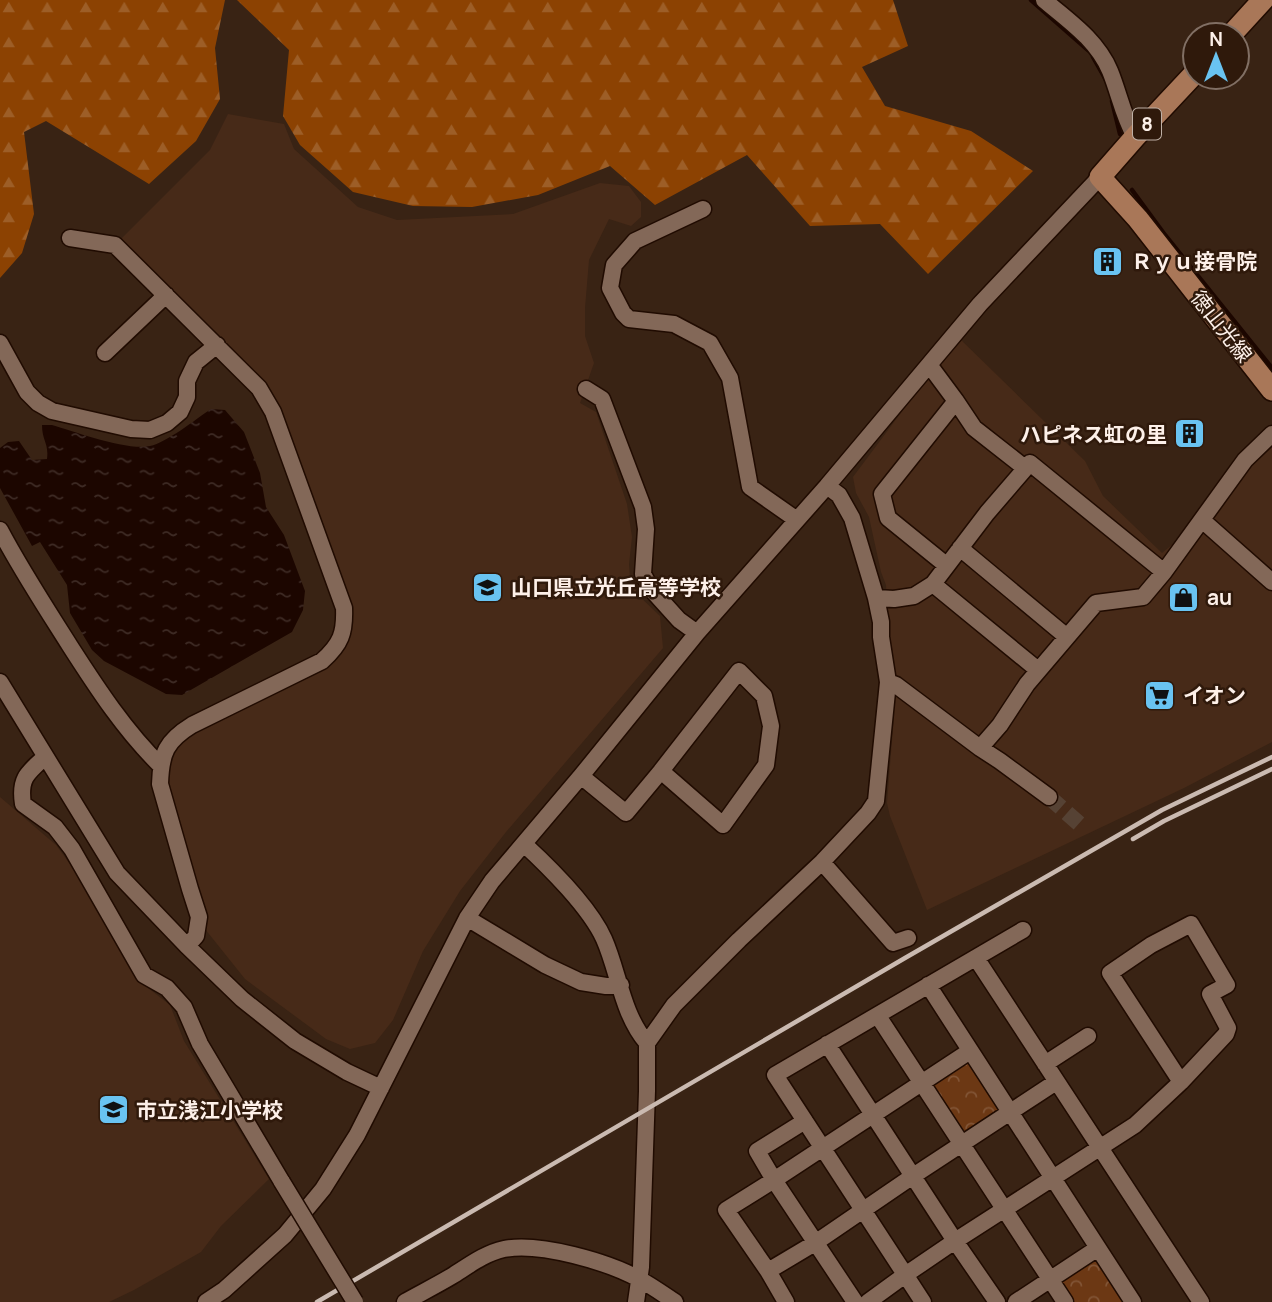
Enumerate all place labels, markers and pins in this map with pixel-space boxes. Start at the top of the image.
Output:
building icon: Ｒｙｕ接骨院 [1091,244,1125,278]
place label: Ｒｙｕ接骨院 [1131,247,1257,275]
building icon: ハピネス虹の里 [1173,417,1207,451]
place label: ハピネス虹の里 [1020,420,1167,448]
school or university icon: 山口県立光丘高等学校 [471,570,505,604]
place label: 山口県立光丘高等学校 [511,573,721,601]
shop icon: au [1167,580,1201,614]
place label: au [1207,583,1232,611]
supermarket icon: イオン [1143,678,1177,712]
place label: イオン [1183,681,1246,709]
school or university icon: 市立浅江小学校 [96,1093,130,1127]
place label: 市立浅江小学校 [136,1096,283,1124]

